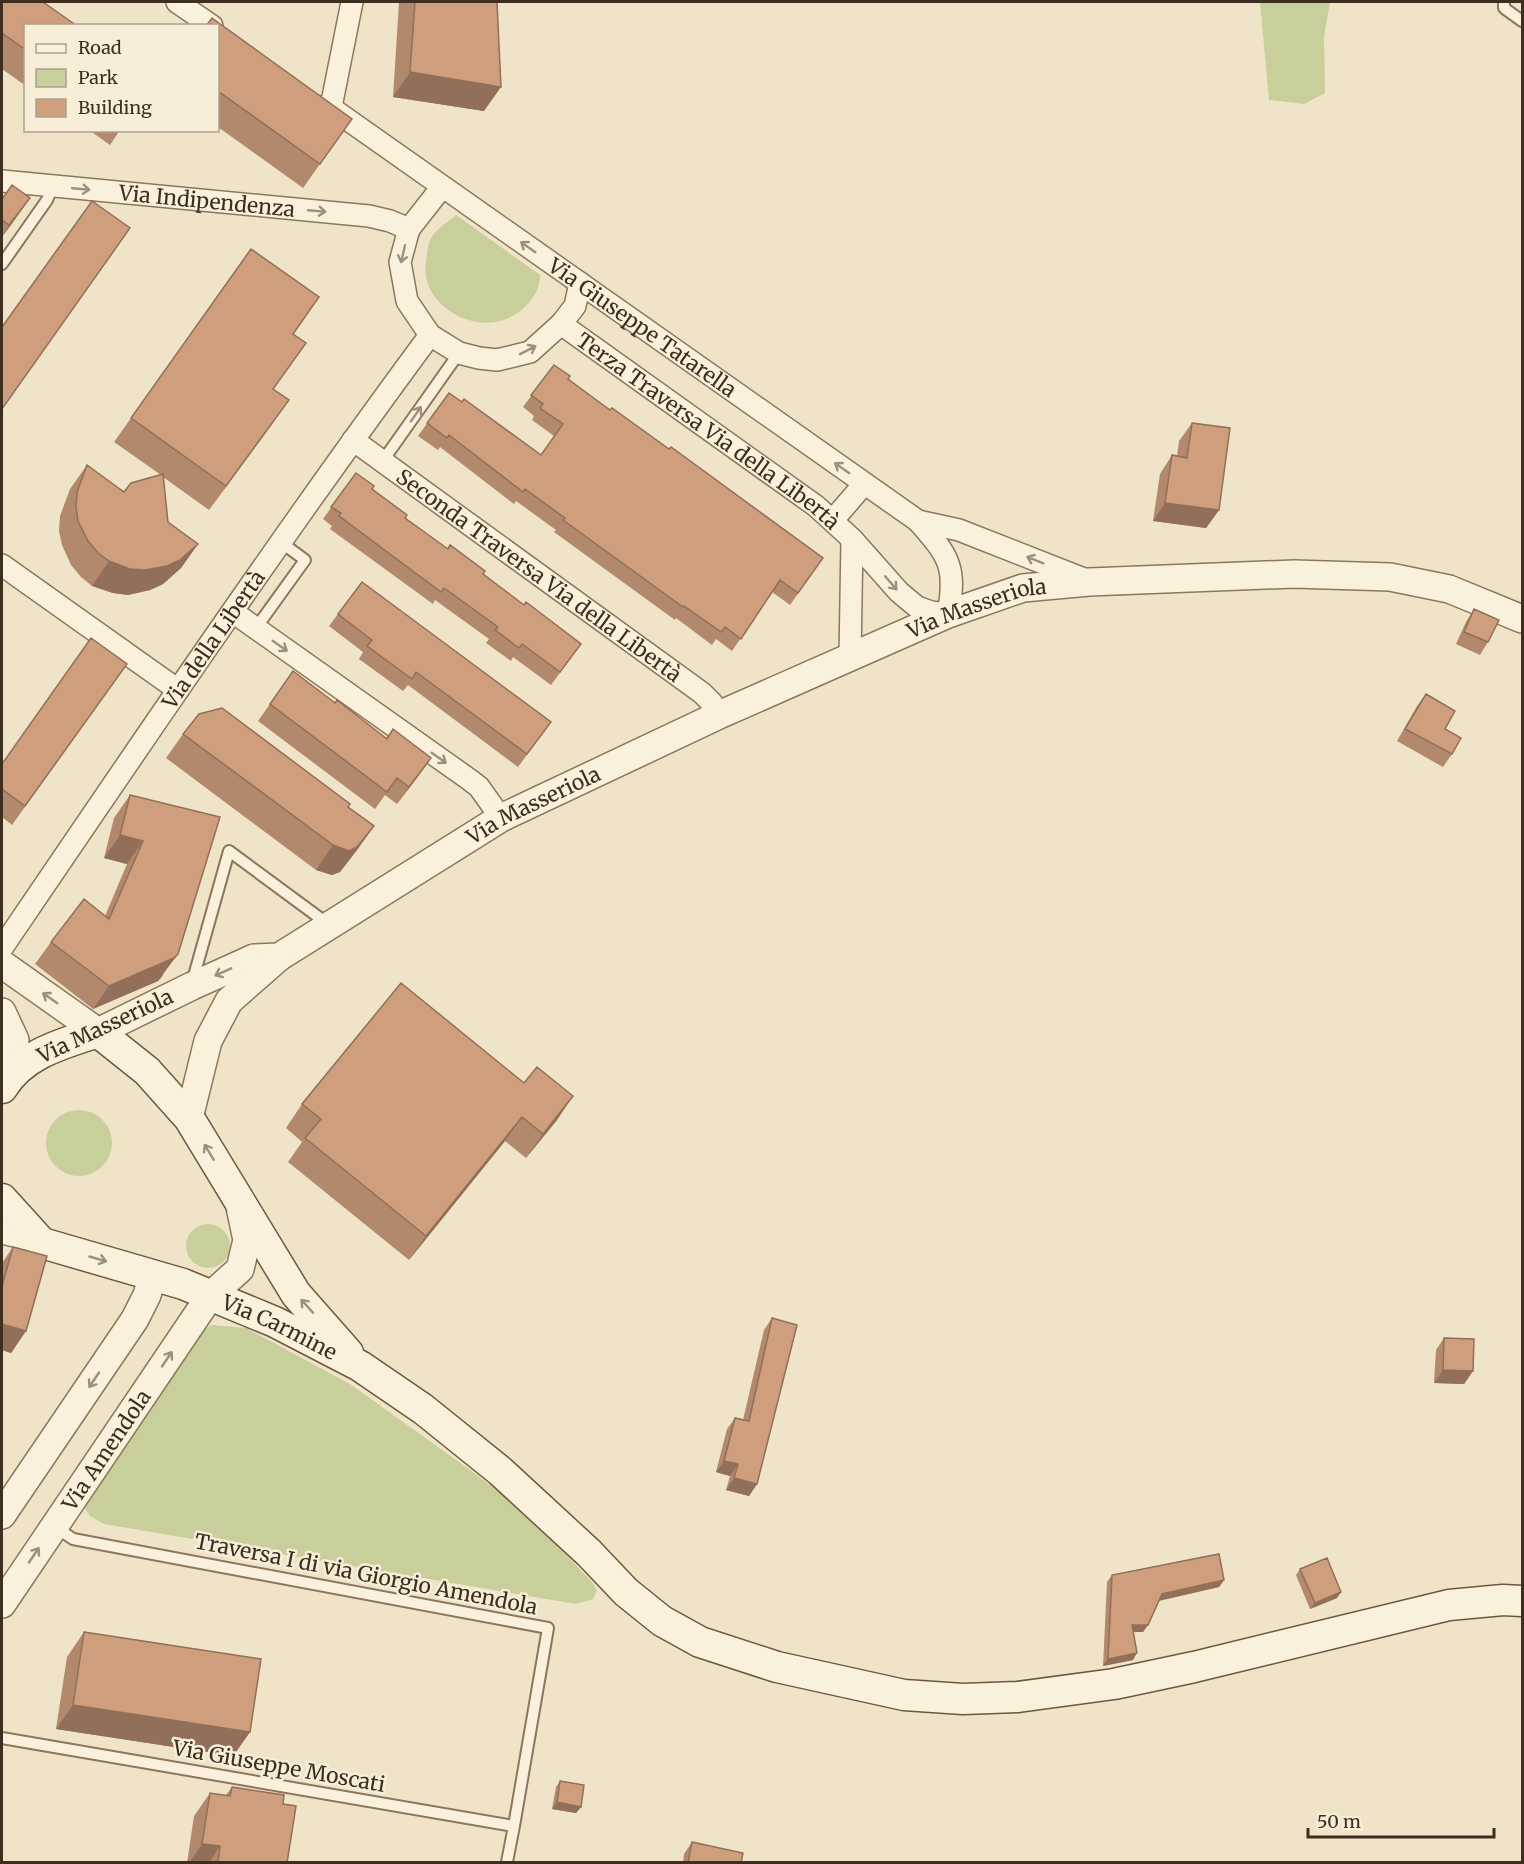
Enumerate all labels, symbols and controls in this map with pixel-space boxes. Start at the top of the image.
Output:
legend [24,24,219,132]
text: Road [78,36,122,59]
text: Park [78,66,119,89]
text: Building [78,96,152,119]
street label: Via Indipendenza [117,179,296,222]
one-way arrow [70,184,90,195]
one-way arrow [306,206,326,217]
one-way arrow [521,241,537,253]
one-way arrow [397,244,408,263]
street label: Via Giuseppe Tatarella [542,251,742,403]
street label: Terza Traversa Via della Libertà [572,326,846,535]
one-way arrow [519,343,537,355]
one-way arrow [410,407,422,423]
one-way arrow [835,462,851,474]
street label: Seconda Traversa Via della Libertà [391,463,687,687]
one-way arrow [1026,554,1045,565]
street label: Via della Libertà [155,565,271,715]
street label: Via Masseriola [901,572,1047,645]
one-way arrow [884,575,898,590]
one-way arrow [272,640,288,652]
one-way arrow [431,752,447,764]
street label: Via Masseriola [460,760,604,850]
one-way arrow [215,967,233,979]
street label: Via Masseriola [32,983,177,1070]
one-way arrow [42,992,59,1004]
one-way arrow [203,1144,215,1161]
one-way arrow [88,1254,107,1265]
street label: Via Carmine [217,1288,342,1365]
one-way arrow [300,1299,314,1314]
one-way arrow [161,1351,173,1368]
one-way arrow [87,1371,100,1388]
street label: Via Amendola [55,1384,156,1516]
street label: Traversa I di via Giorgio Amendola [192,1527,540,1621]
one-way arrow [28,1548,40,1564]
street label: Via Giuseppe Moscati [170,1734,388,1798]
scale bar [1308,1801,1494,1839]
text: 50 m [1317,1810,1361,1833]

